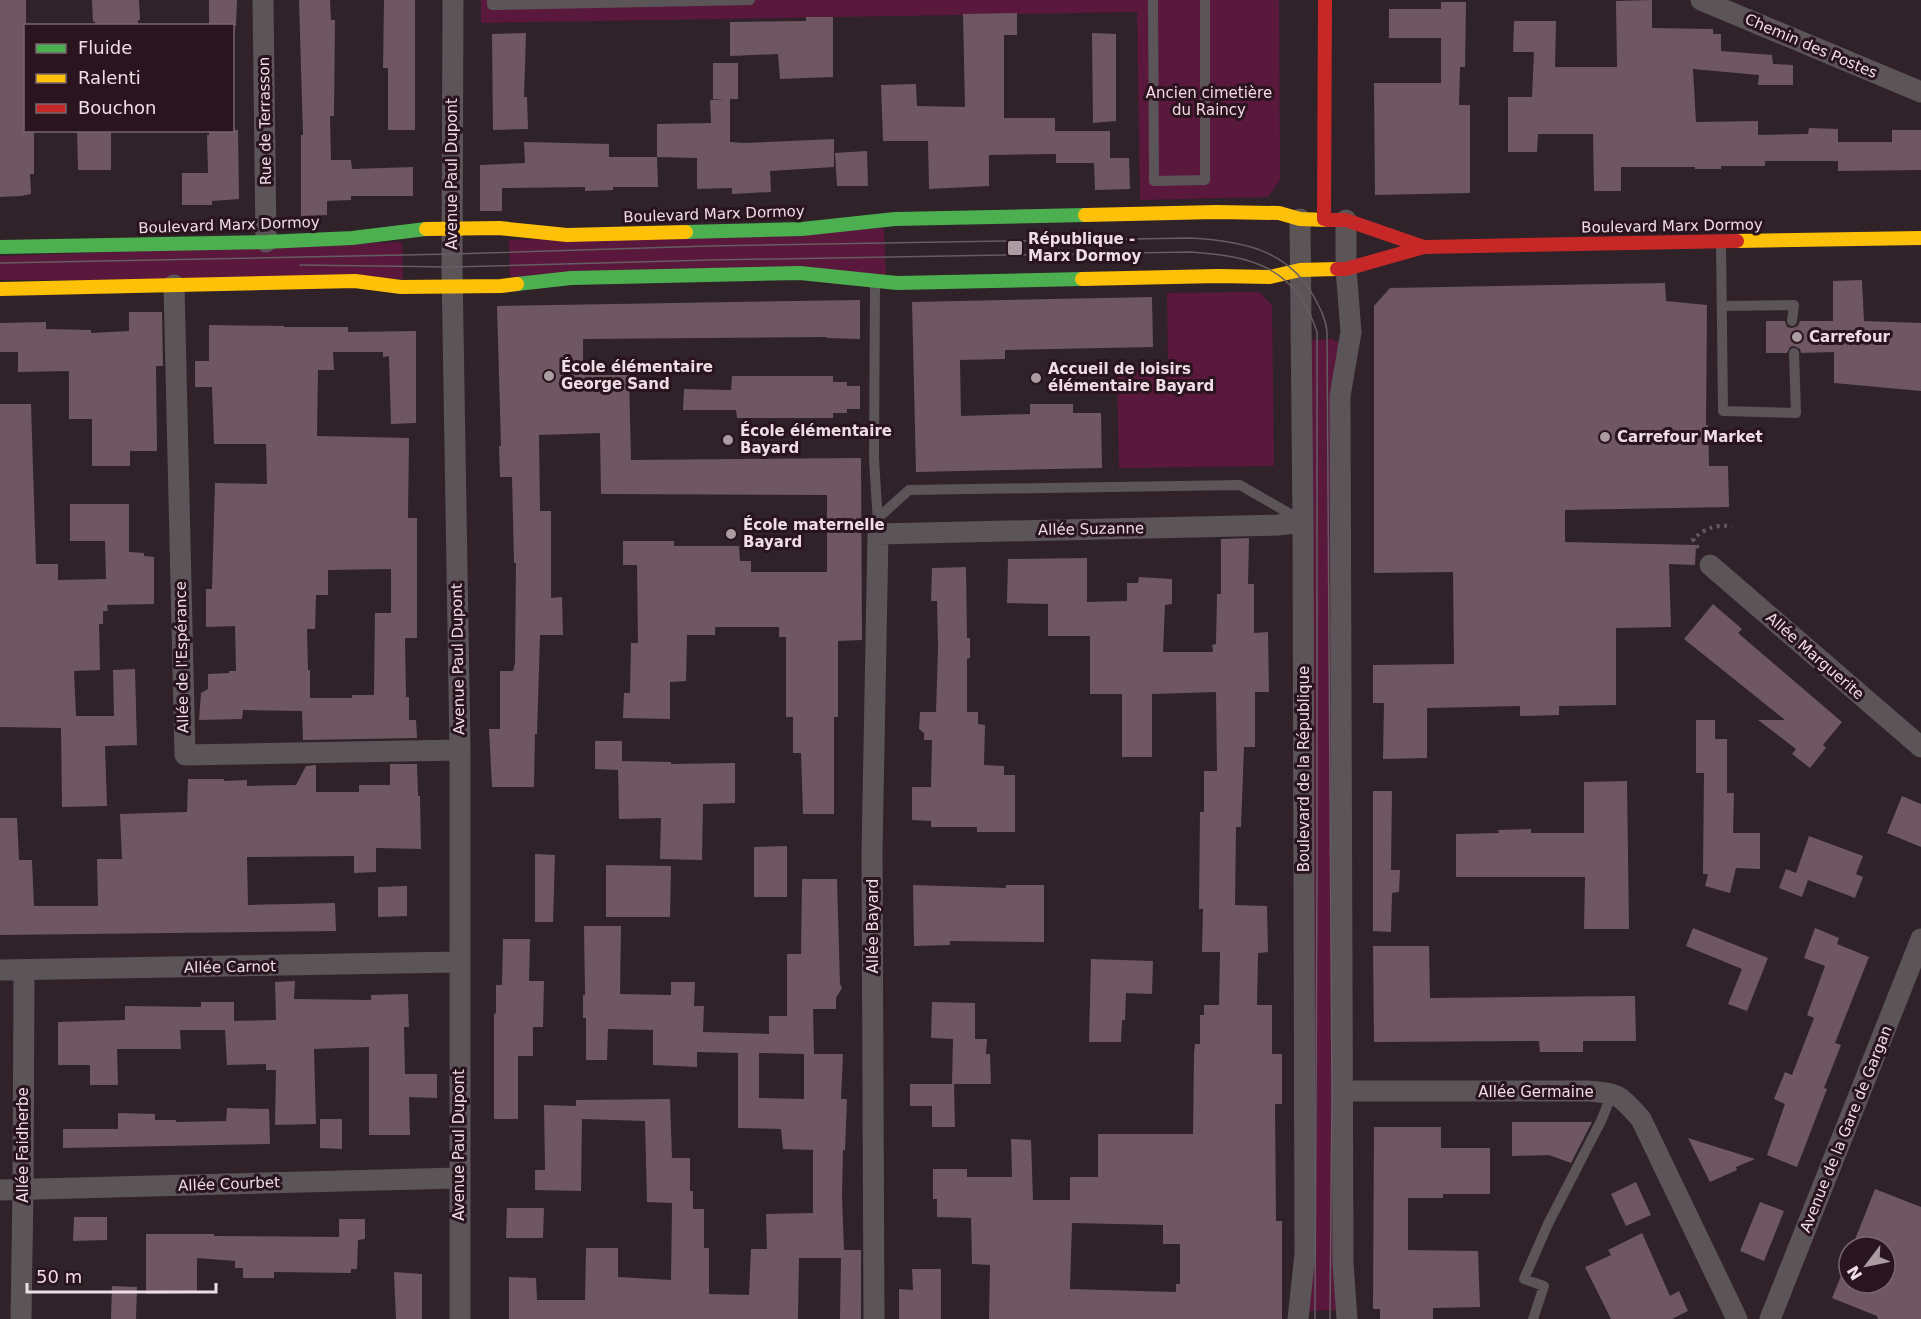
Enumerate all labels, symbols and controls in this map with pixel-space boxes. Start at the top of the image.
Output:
street label: Chemin des Postes [1742,10,1880,82]
legend [24,24,234,132]
text: Fluide [78,37,132,58]
street label: Rue de Terrasson [255,57,275,185]
text: Ralenti [78,67,141,88]
park label: Ancien cimetière du Raincy [1146,84,1272,119]
text: Bouchon [78,97,157,118]
street label: Avenue Paul Dupont [443,98,461,250]
street label: Boulevard Marx Dormoy [623,202,805,226]
street label: Boulevard Marx Dormoy [138,213,320,237]
street label: Boulevard Marx Dormoy [1581,215,1763,237]
place label: République - Marx Dormoy [1028,230,1141,265]
marker: République - Marx Dormoy [1006,239,1024,257]
place label: Carrefour [1809,328,1891,346]
marker: Carrefour [1790,330,1804,344]
place label: École élémentaire George Sand [561,357,713,393]
place label: Accueil de loisirs élémentaire Bayard [1048,360,1214,395]
marker: École élémentaire George Sand [542,369,556,383]
marker: Accueil de loisirs élémentaire Bayard [1029,371,1043,385]
place label: École élémentaire Bayard [740,421,892,457]
place label: Carrefour Market [1617,428,1763,446]
marker: Carrefour Market [1598,430,1612,444]
marker: École élémentaire Bayard [721,433,735,447]
place label: École maternelle Bayard [743,515,885,551]
street label: Allée Suzanne [1038,519,1144,539]
marker: École maternelle Bayard [724,527,738,541]
street label: Allée de l'Espérance [172,581,192,733]
street label: Avenue Paul Dupont [448,583,468,735]
street label: Allée Marguerite [1762,609,1868,703]
street label: Boulevard de la République [1295,666,1313,872]
street label: Allée Bayard [864,879,882,973]
street label: Allée Carnot [184,957,276,977]
street label: Avenue de la Gare de Gargan [1796,1023,1896,1235]
street label: Avenue Paul Dupont [450,1069,468,1221]
street label: Allée Germaine [1478,1083,1594,1101]
street label: Allée Faidherbe [14,1087,32,1203]
street label: Allée Courbet [178,1173,280,1195]
north arrow [1837,1235,1897,1295]
scale bar [27,1256,216,1294]
text: N [1843,1262,1866,1283]
text: 50 m [36,1266,82,1287]

